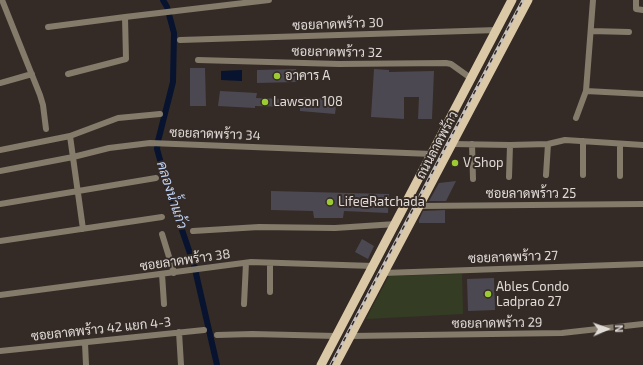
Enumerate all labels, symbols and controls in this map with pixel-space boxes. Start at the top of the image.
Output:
street label: ซอยลาดพร้าว 30 [292,15,384,33]
street label: ซอยลาดพร้าว 32 [292,43,382,61]
place label: อาคาร A [285,68,330,84]
marker: อาคาร A [272,71,282,81]
place label: Lawson 108 [273,94,343,110]
marker: Lawson 108 [260,97,270,107]
street label: ถนนลาดพร้าว [413,109,461,181]
street label: ซอยลาดพร้าว 34 [169,125,261,143]
place label: V Shop [463,155,504,171]
marker: V Shop [450,158,460,168]
water label: คลองน้ำแก้ว [153,159,191,231]
street label: ซอยลาดพร้าว 25 [486,186,576,202]
place label: Life@Ratchada [338,194,425,210]
marker: Life@Ratchada [325,197,335,207]
street label: ซอยลาดพร้าว 38 [139,246,231,274]
street label: ซอยลาดพร้าว 27 [468,248,558,266]
place label: Ables Condo Ladprao 27 [496,279,569,310]
marker: Ables Condo Ladprao 27 [483,289,493,299]
north arrow [587,309,627,349]
street label: ซอยลาดพร้าว 42 แยก 4-3 [30,314,172,344]
street label: ซอยลาดพร้าว 29 [451,314,543,332]
text: N [613,324,626,333]

